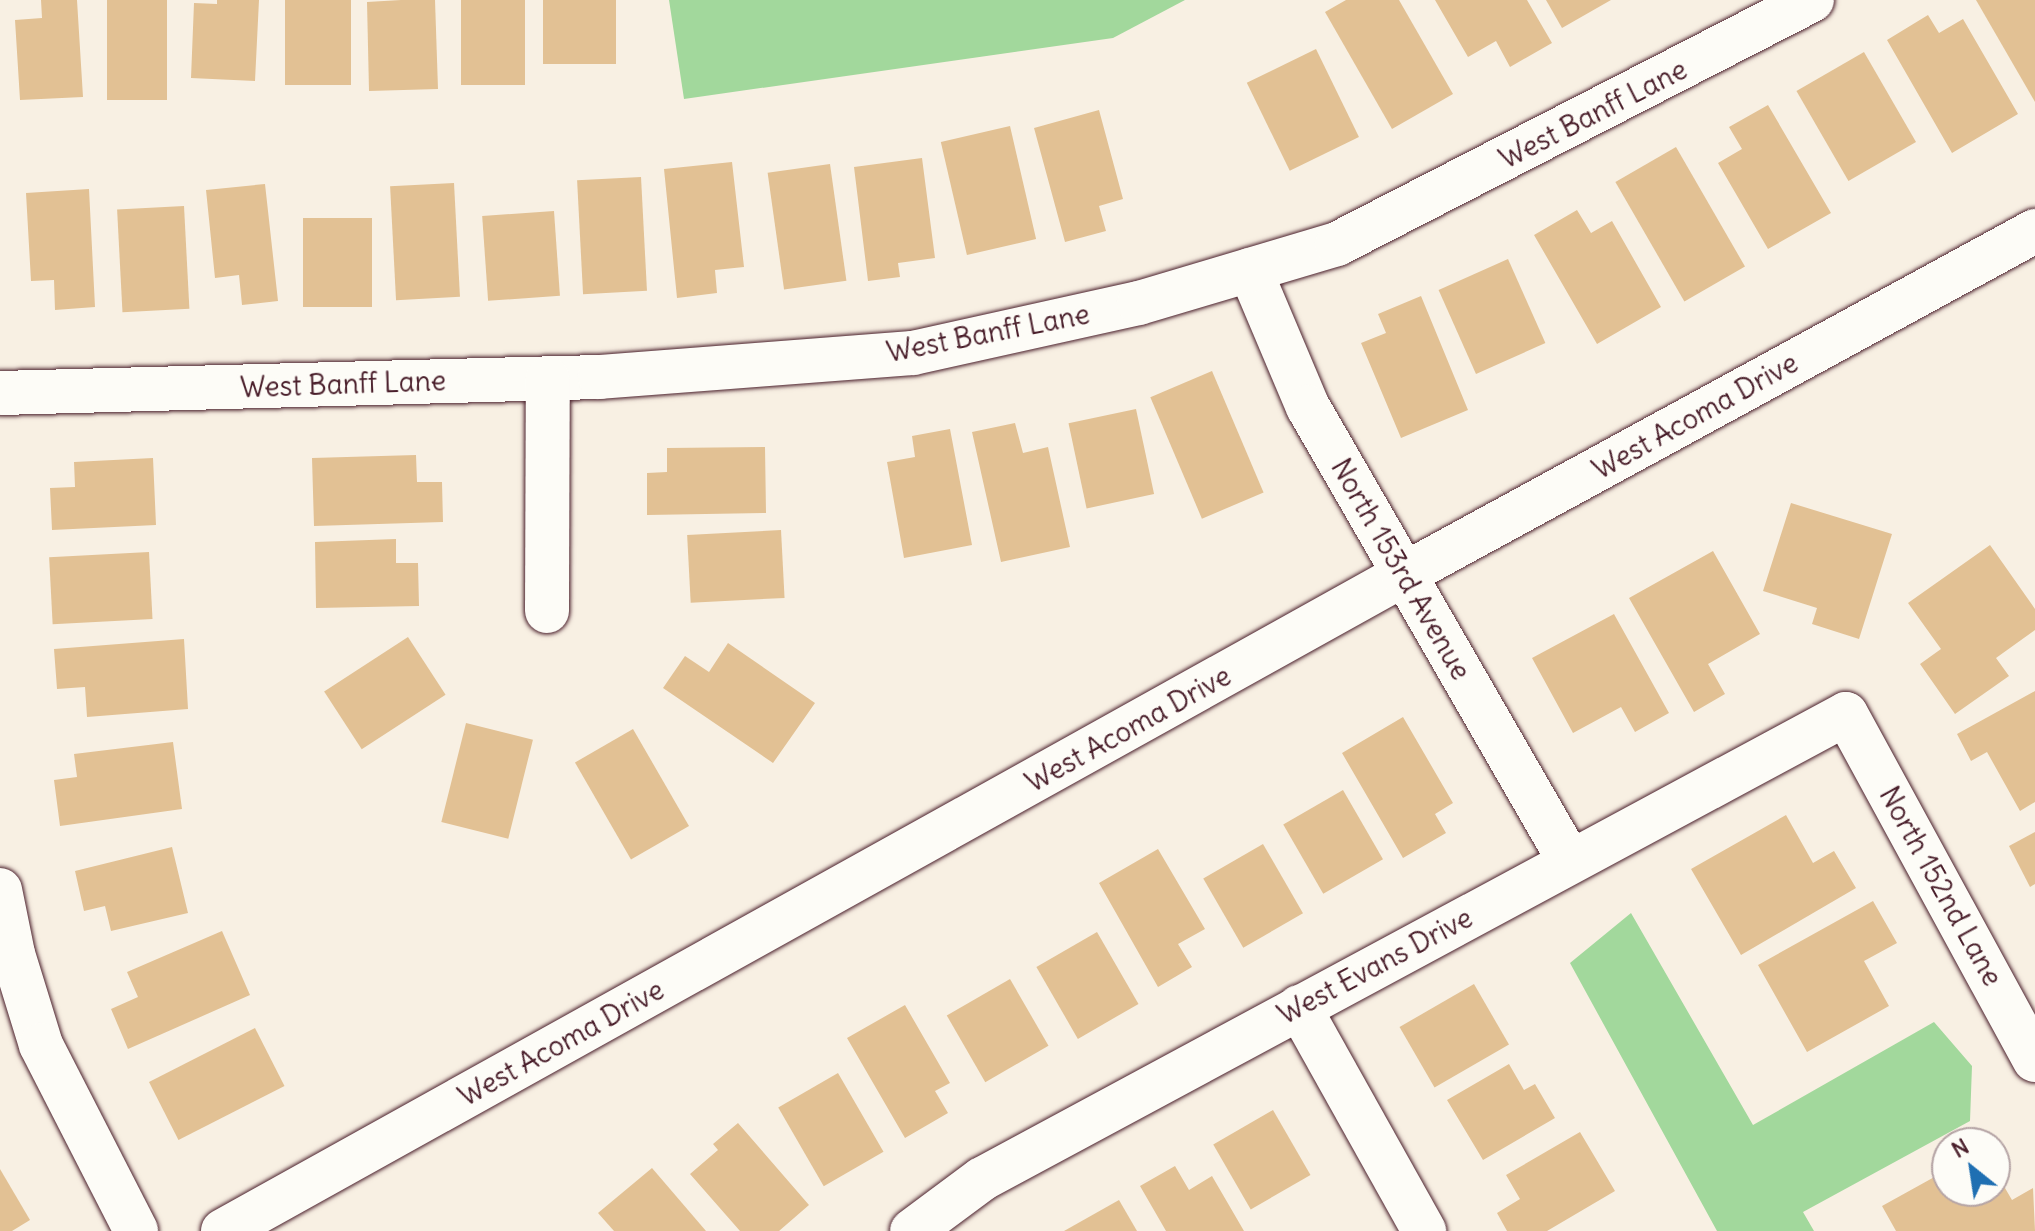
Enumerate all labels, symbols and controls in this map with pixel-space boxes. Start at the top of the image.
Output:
street label: West Banff Lane [1494,52,1692,176]
street label: West Banff Lane [884,297,1092,369]
street label: West Acoma Drive [1586,346,1804,486]
street label: West Banff Lane [239,364,447,404]
street label: North 153rd Avenue [1324,452,1478,686]
street label: West Acoma Drive [1019,659,1237,799]
street label: North 152nd Lane [1872,780,2010,992]
street label: West Evans Drive [1272,901,1478,1031]
street label: West Acoma Drive [452,973,670,1113]
north arrow [1931,1127,2011,1207]
text: N [1946,1132,1974,1164]

